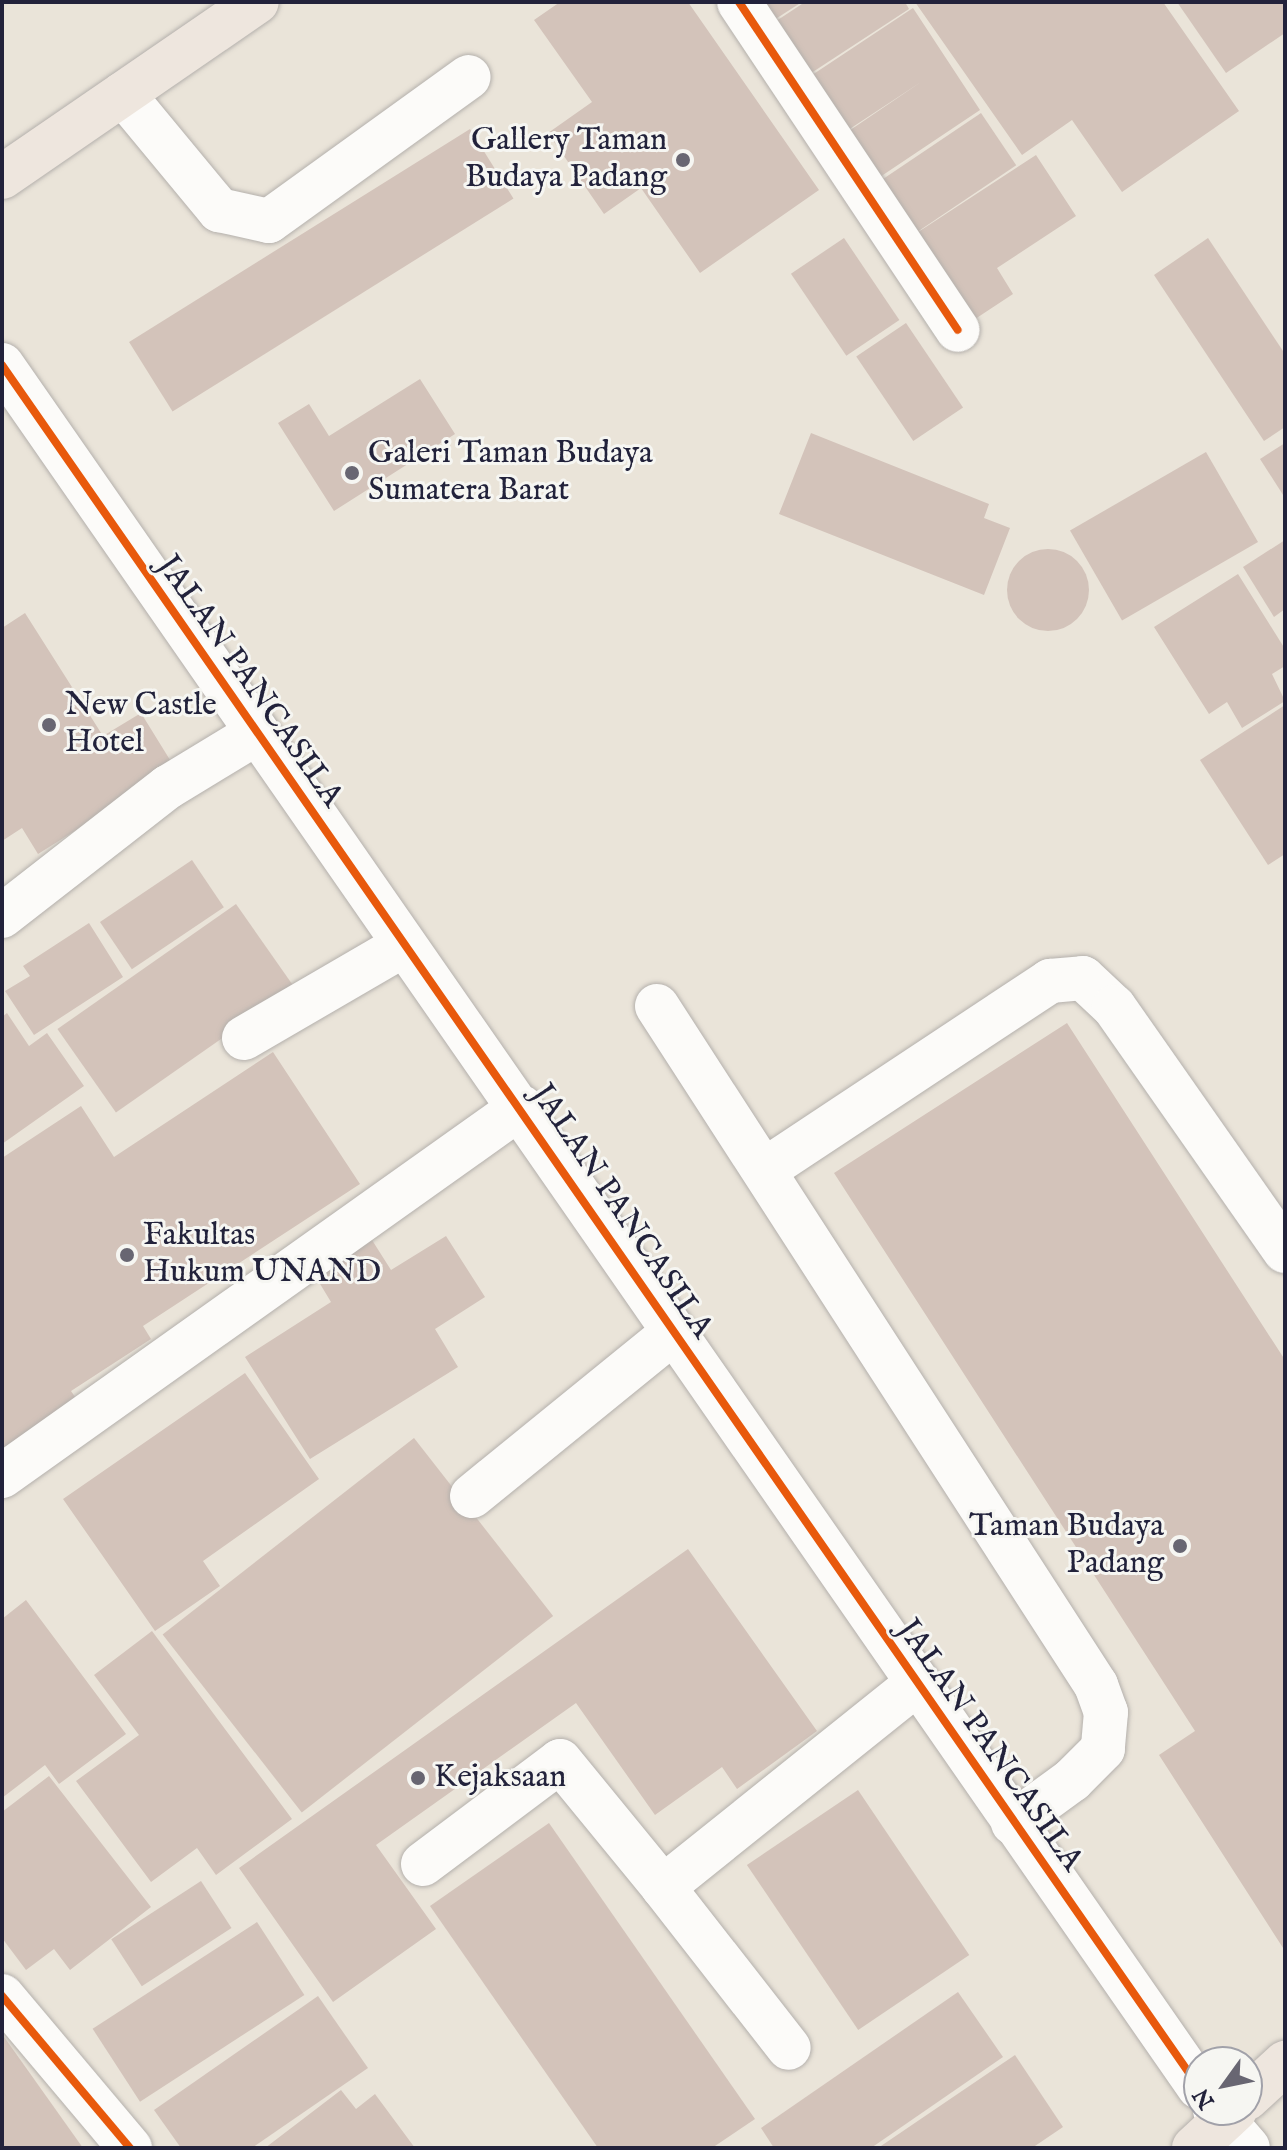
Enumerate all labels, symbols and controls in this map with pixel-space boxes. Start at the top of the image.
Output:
place label: Gallery Taman Budaya Padang [465,123,667,198]
marker: Gallery Taman Budaya Padang [674,151,692,169]
place label: Galeri Taman Budaya Sumatera Barat [368,436,653,511]
marker: Galeri Taman Budaya Sumatera Barat [343,464,361,482]
street label: JALAN PANCASILA [148,549,350,815]
place label: New Castle Hotel [65,688,217,763]
marker: New Castle Hotel [40,716,58,734]
street label: JALAN PANCASILA [522,1078,720,1346]
place label: Fakultas Hukum UNAND [143,1218,381,1293]
marker: Fakultas Hukum UNAND [118,1246,136,1264]
place label: Taman Budaya Padang [969,1509,1164,1584]
marker: Taman Budaya Padang [1171,1537,1189,1555]
street label: JALAN PANCASILA [888,1613,1090,1879]
place label: Kejaksaan [434,1759,566,1797]
marker: Kejaksaan [409,1769,427,1787]
north arrow [1183,2046,1263,2126]
text: N [1188,2082,1221,2114]

